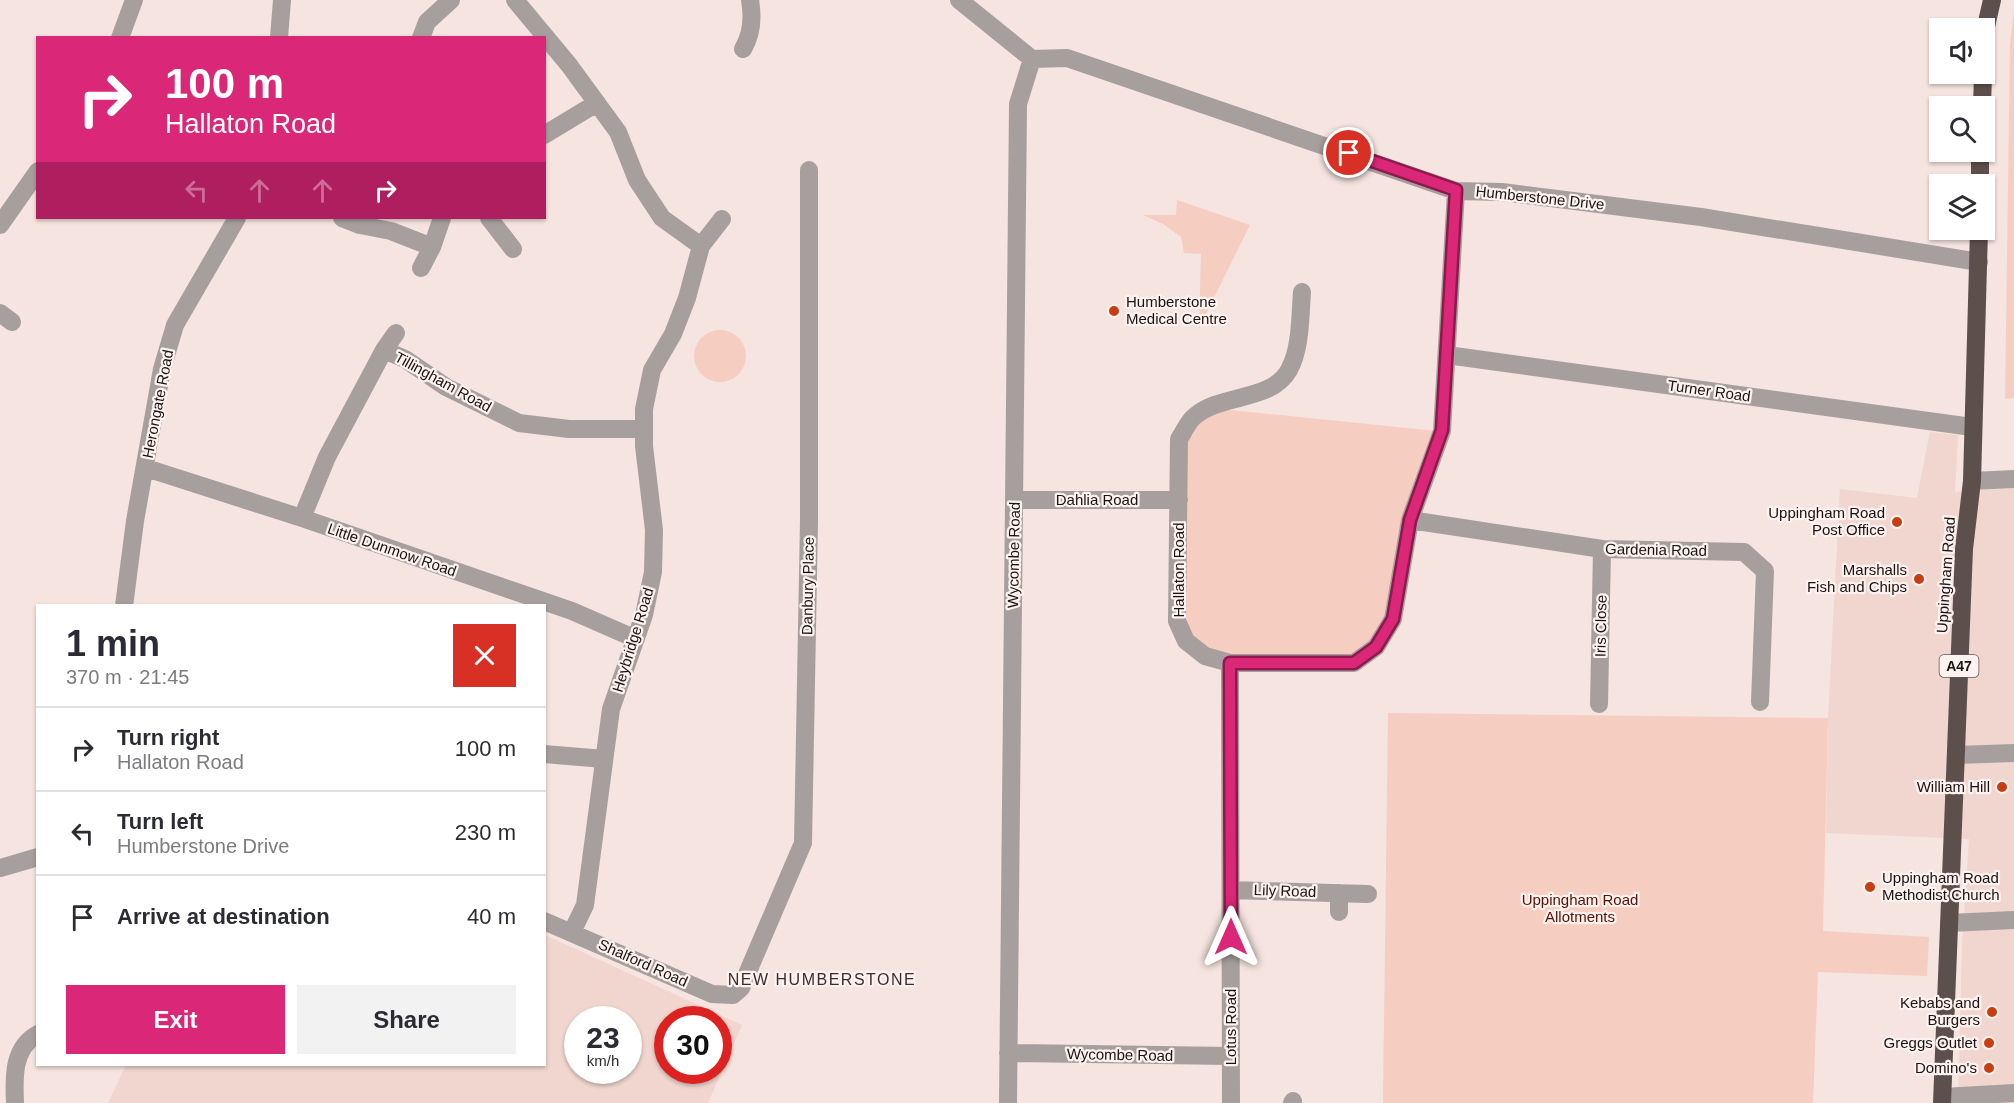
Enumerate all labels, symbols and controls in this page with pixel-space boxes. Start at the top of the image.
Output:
map controls [1929,18,1995,240]
button: sound [1929,18,1995,84]
icon: right [66,60,144,138]
text: 100 m [165,60,284,107]
button: search [1929,96,1995,162]
text: Hallaton Road [165,109,336,139]
pin [1323,127,1374,178]
icon: arrive [1332,136,1365,169]
icon: left [180,174,213,207]
icon: ahead [243,174,276,207]
icon: ahead [306,174,339,207]
icon: right [369,174,402,207]
button: layers [1929,174,1995,240]
street label: Humberstone Drive [1475,182,1605,213]
place label: Humberstone Medical Centre [1126,293,1227,327]
marker: Humberstone Medical Centre [1107,304,1121,318]
street label: Herongate Road [139,348,176,460]
street label: Tillingham Road [392,348,495,415]
street label: Turner Road [1666,376,1752,405]
street label: Dahlia Road [1056,491,1138,508]
street label: Wycombe Road [1004,502,1023,608]
place label: Uppingham Road Post Office [1768,504,1885,538]
marker: Uppingham Road Post Office [1890,515,1904,529]
street label: Uppingham Road [1933,516,1958,634]
street label: Little Dunmow Road [326,520,459,580]
street label: Hallaton Road [1170,522,1187,618]
street label: Danbury Place [798,537,817,635]
street label: Gardenia Road [1605,540,1707,559]
place label: Marshalls Fish and Chips [1807,561,1907,595]
marker: Marshalls Fish and Chips [1912,572,1926,586]
street label: Heybridge Road [609,586,656,694]
street label: Iris Close [1591,595,1610,657]
text: 1 min [66,623,160,664]
button: close [453,624,516,687]
road number: A47 [1940,655,1978,677]
text: 370 m · 21:45 [66,666,189,688]
text: Turn right [117,725,219,750]
icon: right [66,733,99,766]
text: 100 m [455,736,516,761]
text: Hallaton Road [117,751,244,773]
place label: William Hill [1917,778,1990,795]
marker: William Hill [1995,780,2009,794]
text: Turn left [117,809,203,834]
icon: left [66,817,99,850]
text: 230 m [455,820,516,845]
text: Humberstone Drive [117,835,289,857]
place label: Uppingham Road Methodist Church [1882,869,2000,903]
marker: Uppingham Road Methodist Church [1863,880,1877,894]
street label: Lily Road [1253,881,1317,900]
park label: Uppingham Road Allotments [1522,891,1638,925]
icon: arrive [66,901,99,934]
text: Arrive at destination [117,904,330,929]
text: 40 m [467,904,516,929]
position arrow [1199,905,1263,969]
street label: Shalford Road [596,935,690,990]
district label: NEW HUMBERSTONE [728,971,916,988]
button: Exit [66,985,285,1054]
button: Share [297,985,516,1054]
street label: Lotus Road [1222,989,1239,1065]
place label: Kebabs and Burgers [1900,994,1980,1028]
marker: Kebabs and Burgers [1985,1005,1999,1019]
speed limit sign: 30 [654,1006,732,1084]
text: 23 [586,1021,620,1054]
place label: Greggs Outlet [1884,1034,1978,1051]
marker: Greggs Outlet [1982,1036,1996,1050]
street label: Wycombe Road [1067,1045,1173,1064]
text: km/h [587,1052,619,1069]
place label: Domino's [1915,1059,1977,1076]
marker: Domino's [1982,1061,1996,1075]

